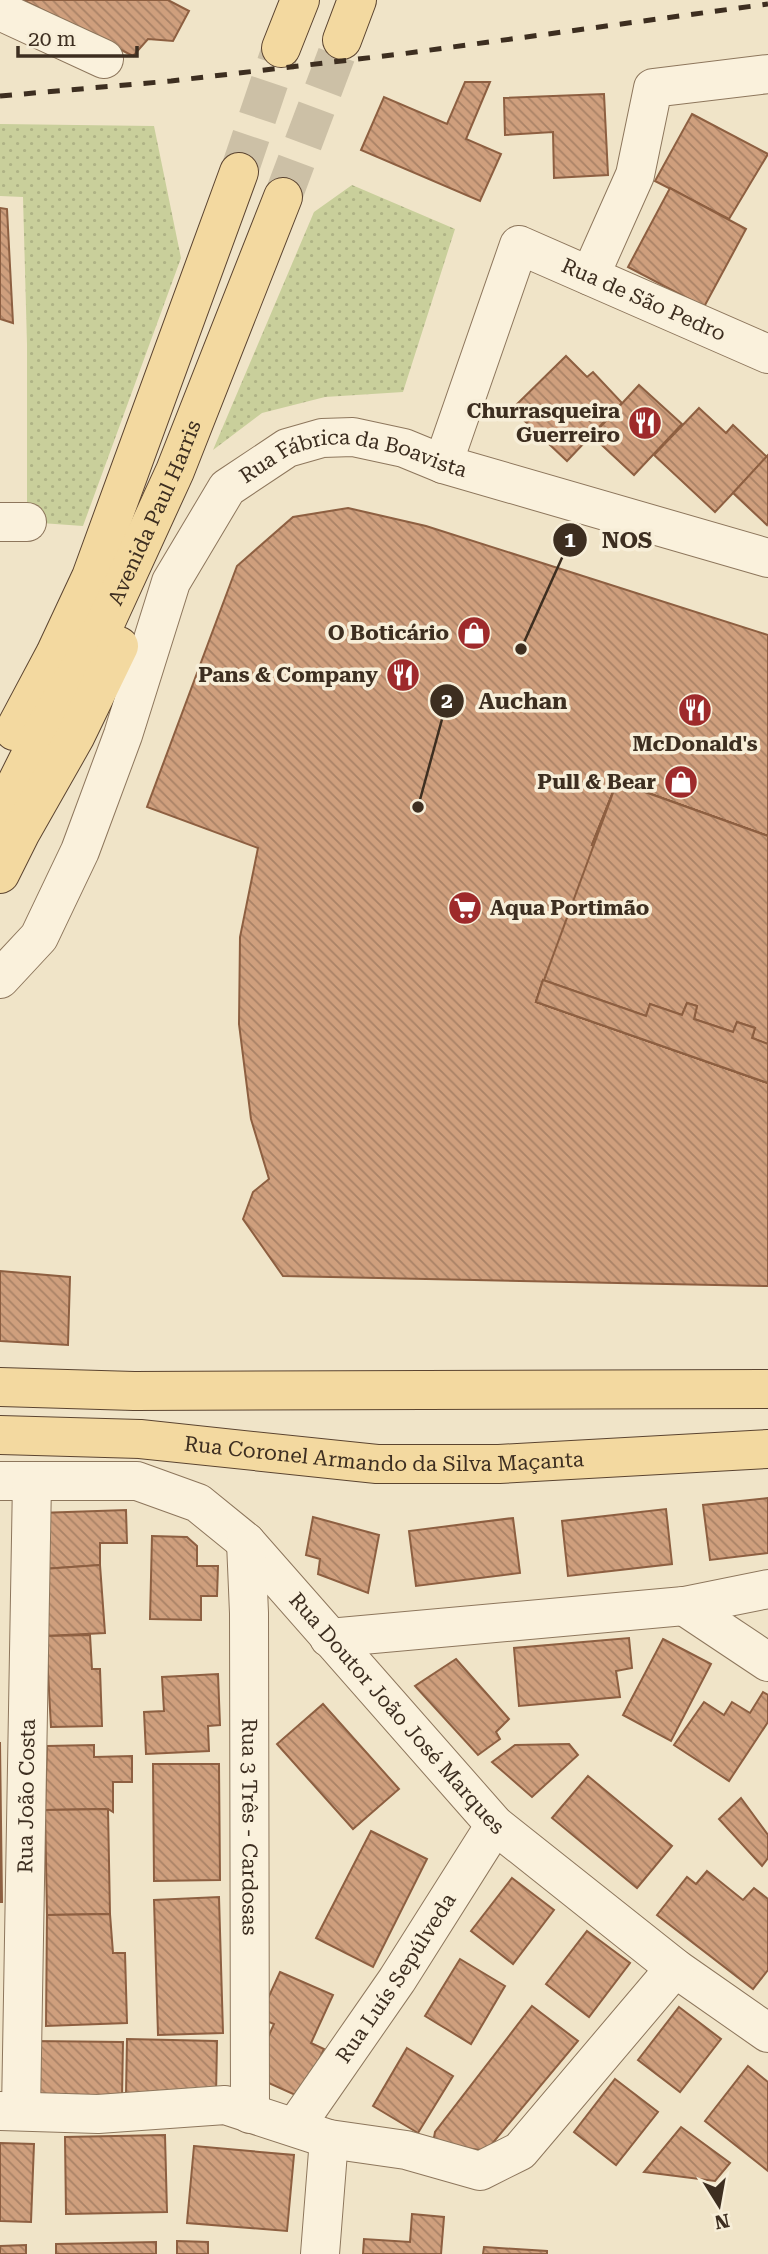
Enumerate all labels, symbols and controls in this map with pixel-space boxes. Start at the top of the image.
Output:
scale bar [18,14,136,58]
text: 20 m [28,27,76,51]
street label: Rua de São Pedro [558,253,729,346]
place label: Churrasqueira Guerreiro [467,399,621,447]
restaurant icon: Churrasqueira Guerreiro [626,404,664,442]
street label: Avenida Paul Harris [103,417,206,609]
text: Rua Fábrica da Boavista [235,425,470,488]
street label: Rua Fábrica da Boavista [236,461,476,495]
callout: NOS [552,518,666,562]
text: NOS [602,527,652,554]
text: 1 [564,528,576,552]
shop icon: O Boticário [455,614,493,652]
place label: O Boticário [328,621,449,645]
restaurant icon: Pans & Company [384,656,422,694]
place label: Pans & Company [198,663,378,687]
callout: Auchan [429,679,581,723]
text: Auchan [479,688,568,715]
text: 2 [441,689,453,713]
restaurant icon: McDonald's [676,691,714,729]
place label: McDonald's [632,732,758,756]
shop icon: Pull & Bear [662,763,700,801]
place label: Pull & Bear [537,770,656,794]
supermarket icon: Aqua Portimão [446,889,484,927]
place label: Aqua Portimão [490,896,649,920]
street label: Rua Coronel Armando da Silva Maçanta [183,1432,585,1476]
street label: Rua Doutor João José Marques [284,1588,509,1839]
street label: Rua João Costa [13,1718,40,1874]
street label: Rua 3 Três - Cardosas [237,1718,262,1936]
street label: Rua Luís Sepúlveda [331,1888,461,2068]
north arrow [684,2170,754,2240]
text: N [712,2209,732,2234]

